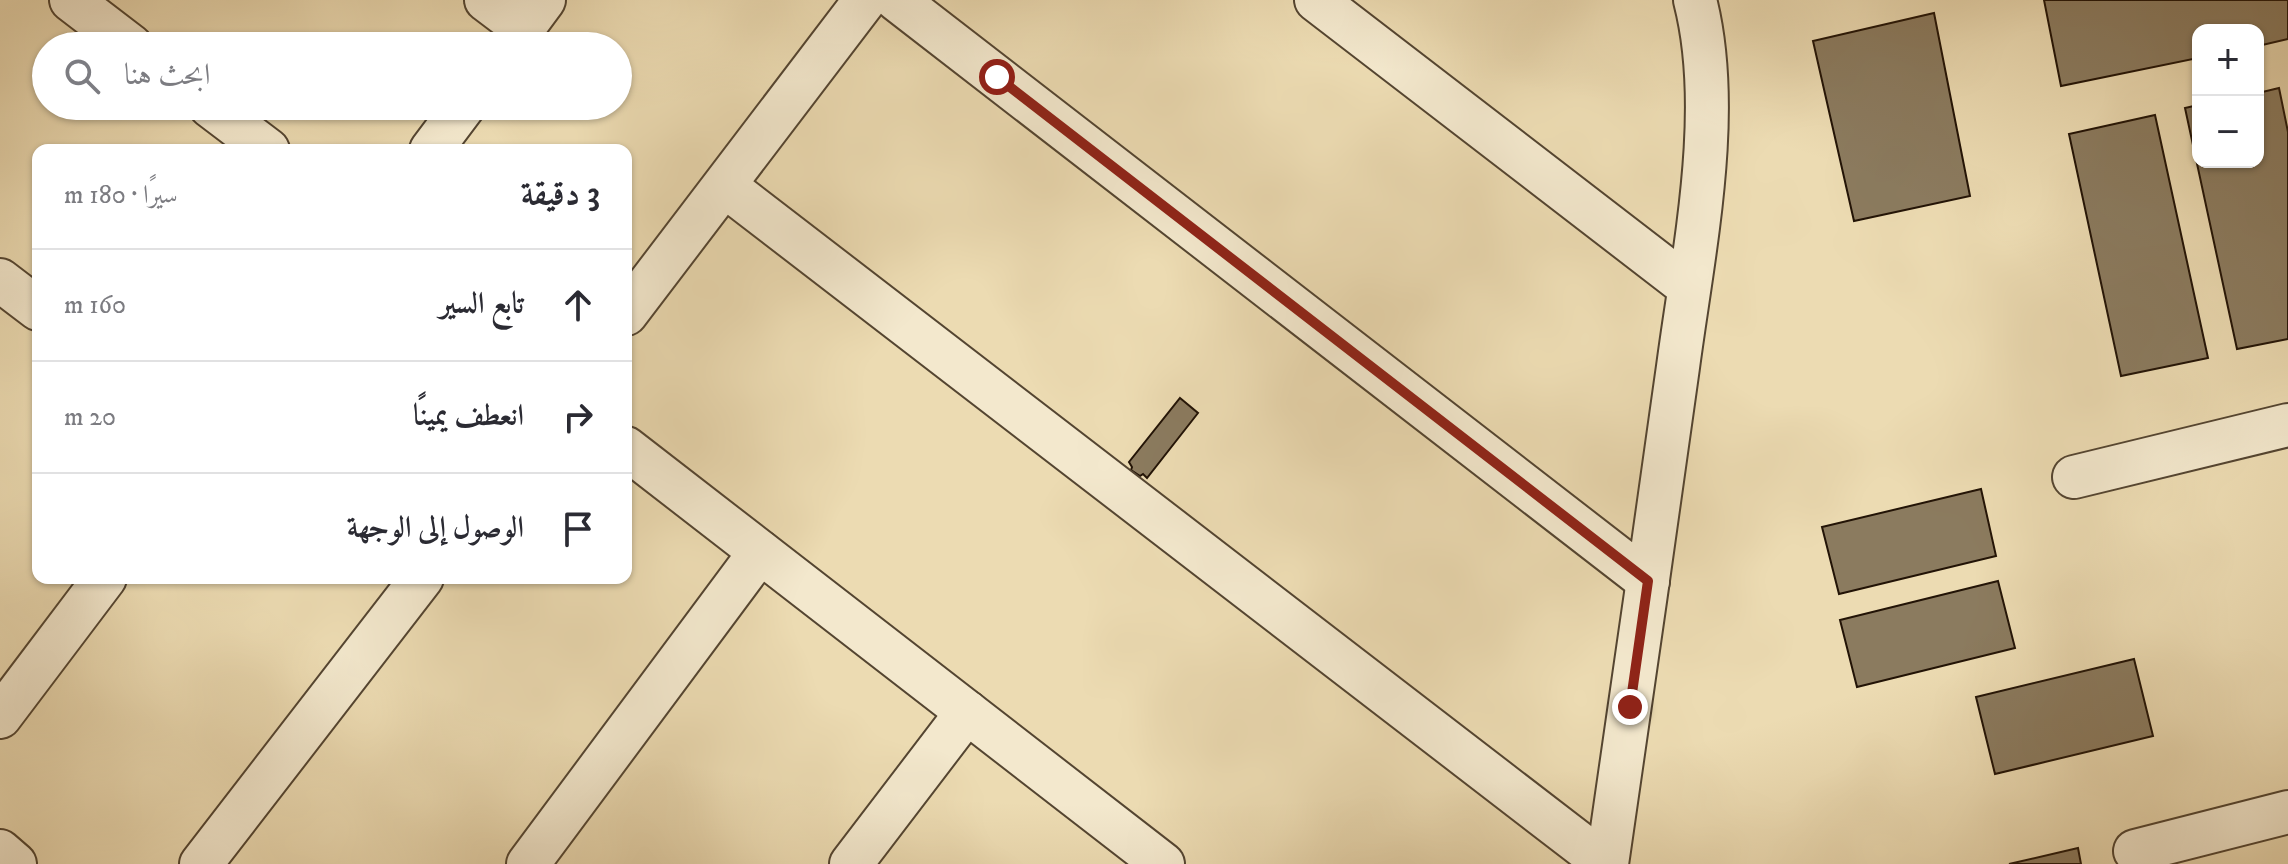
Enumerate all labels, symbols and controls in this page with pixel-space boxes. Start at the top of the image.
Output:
map controls [2192,24,2264,168]
button: + [2192,24,2264,96]
search box [32,32,632,120]
icon: search [60,54,104,98]
text: ابحث هنا [124,57,210,94]
route start [979,59,1015,95]
button: − [2192,96,2264,168]
text: 3 دقيقة [521,173,600,215]
text: سيرًا · 180 m [64,179,178,212]
icon: ahead [556,283,600,327]
text: تابع السير [439,286,524,323]
text: 160 m [64,289,126,322]
icon: right [556,395,600,439]
text: انعطف يمينًا [413,398,524,435]
text: 20 m [64,401,116,434]
icon: arrive [556,507,600,551]
text: الوصول إلى الوجهة [347,510,524,547]
route end [1612,689,1648,725]

